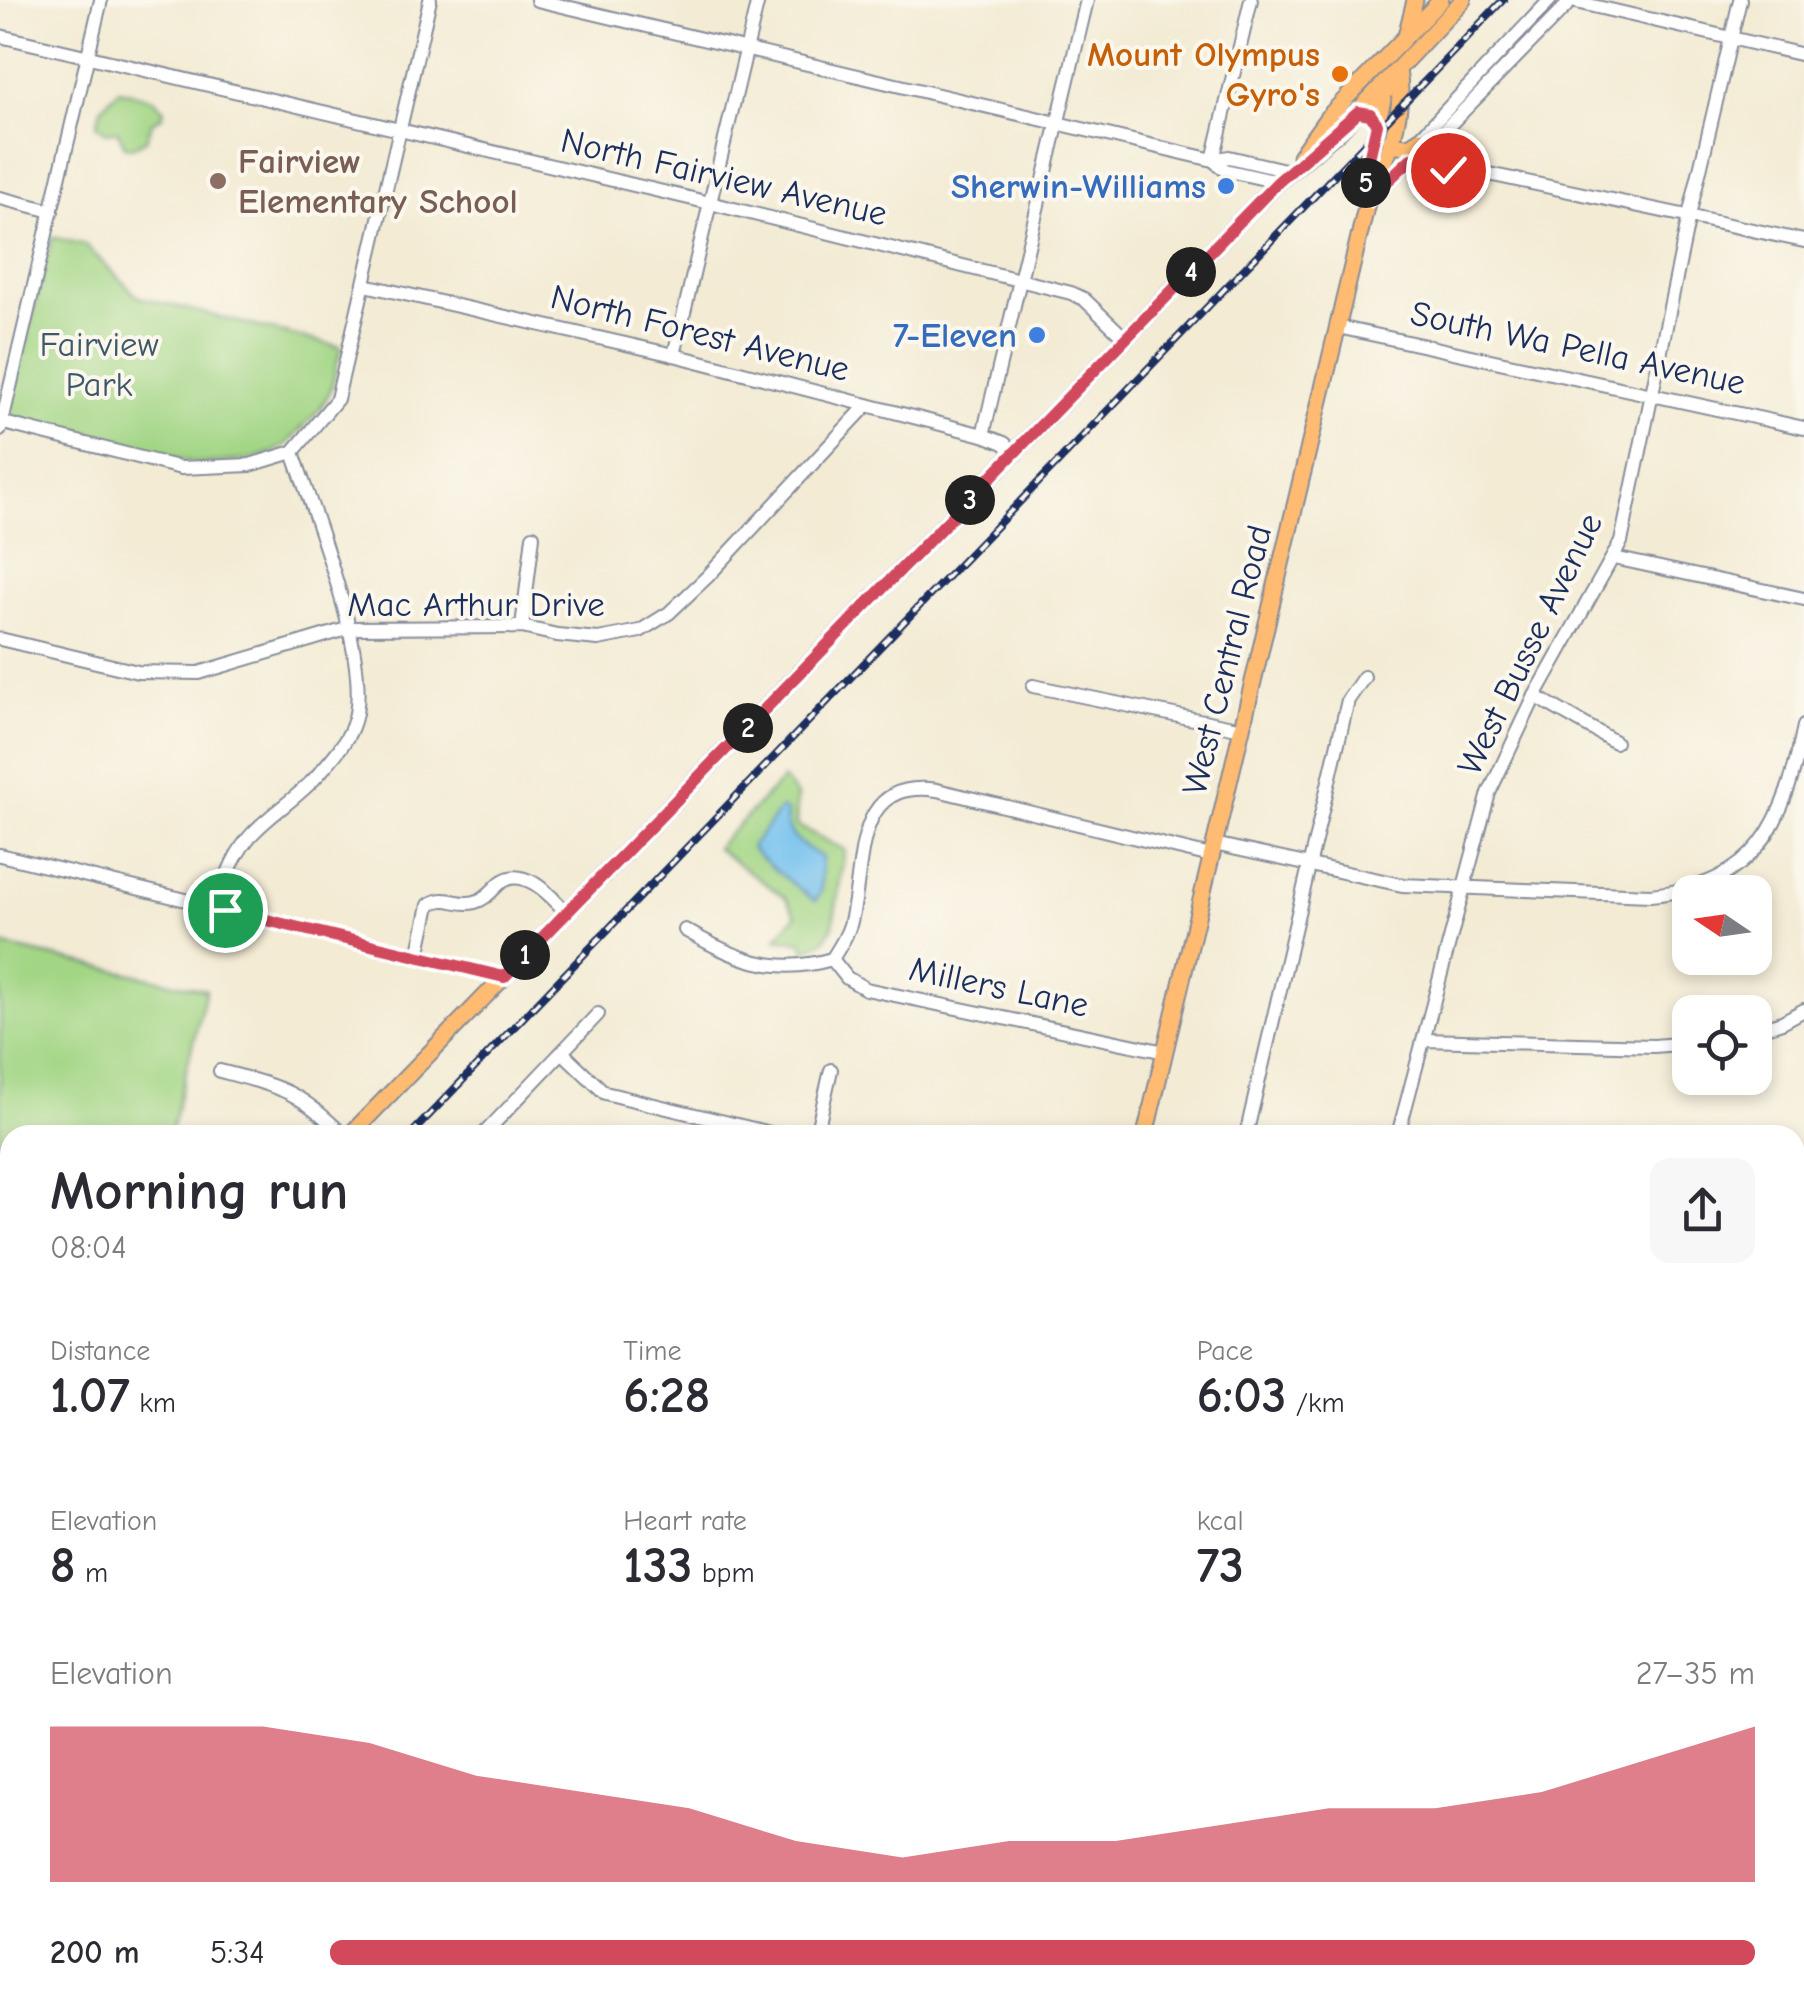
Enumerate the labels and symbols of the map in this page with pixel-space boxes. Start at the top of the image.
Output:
place label: Mount Olympus Gyro's [1087,34,1320,115]
marker: Mount Olympus Gyro's [1329,63,1351,85]
street label: North Fairview Avenue [557,120,891,234]
pin [1406,128,1491,213]
place label: Fairview Elementary School [238,141,518,222]
pin: 5 [1341,158,1391,208]
place label: Sherwin-Williams [951,166,1206,207]
marker: Fairview Elementary School [207,170,229,192]
marker: Sherwin-Williams [1215,175,1237,197]
pin: 4 [1166,247,1216,297]
street label: North Forest Avenue [546,276,854,390]
street label: South Wa Pella Avenue [1407,292,1749,404]
place label: 7-Eleven [893,315,1017,356]
park label: Fairview Park [39,324,159,405]
marker: 7-Eleven [1026,324,1048,346]
pin: 3 [945,475,995,525]
street label: West Busse Avenue [1449,506,1611,782]
street label: West Central Road [1174,521,1280,799]
street label: Mac Arthur Drive [347,584,605,625]
pin: 2 [723,703,773,753]
pin [183,868,268,953]
north arrow [1672,875,1772,975]
pin: 1 [500,930,550,980]
street label: Millers Lane [906,948,1092,1026]

